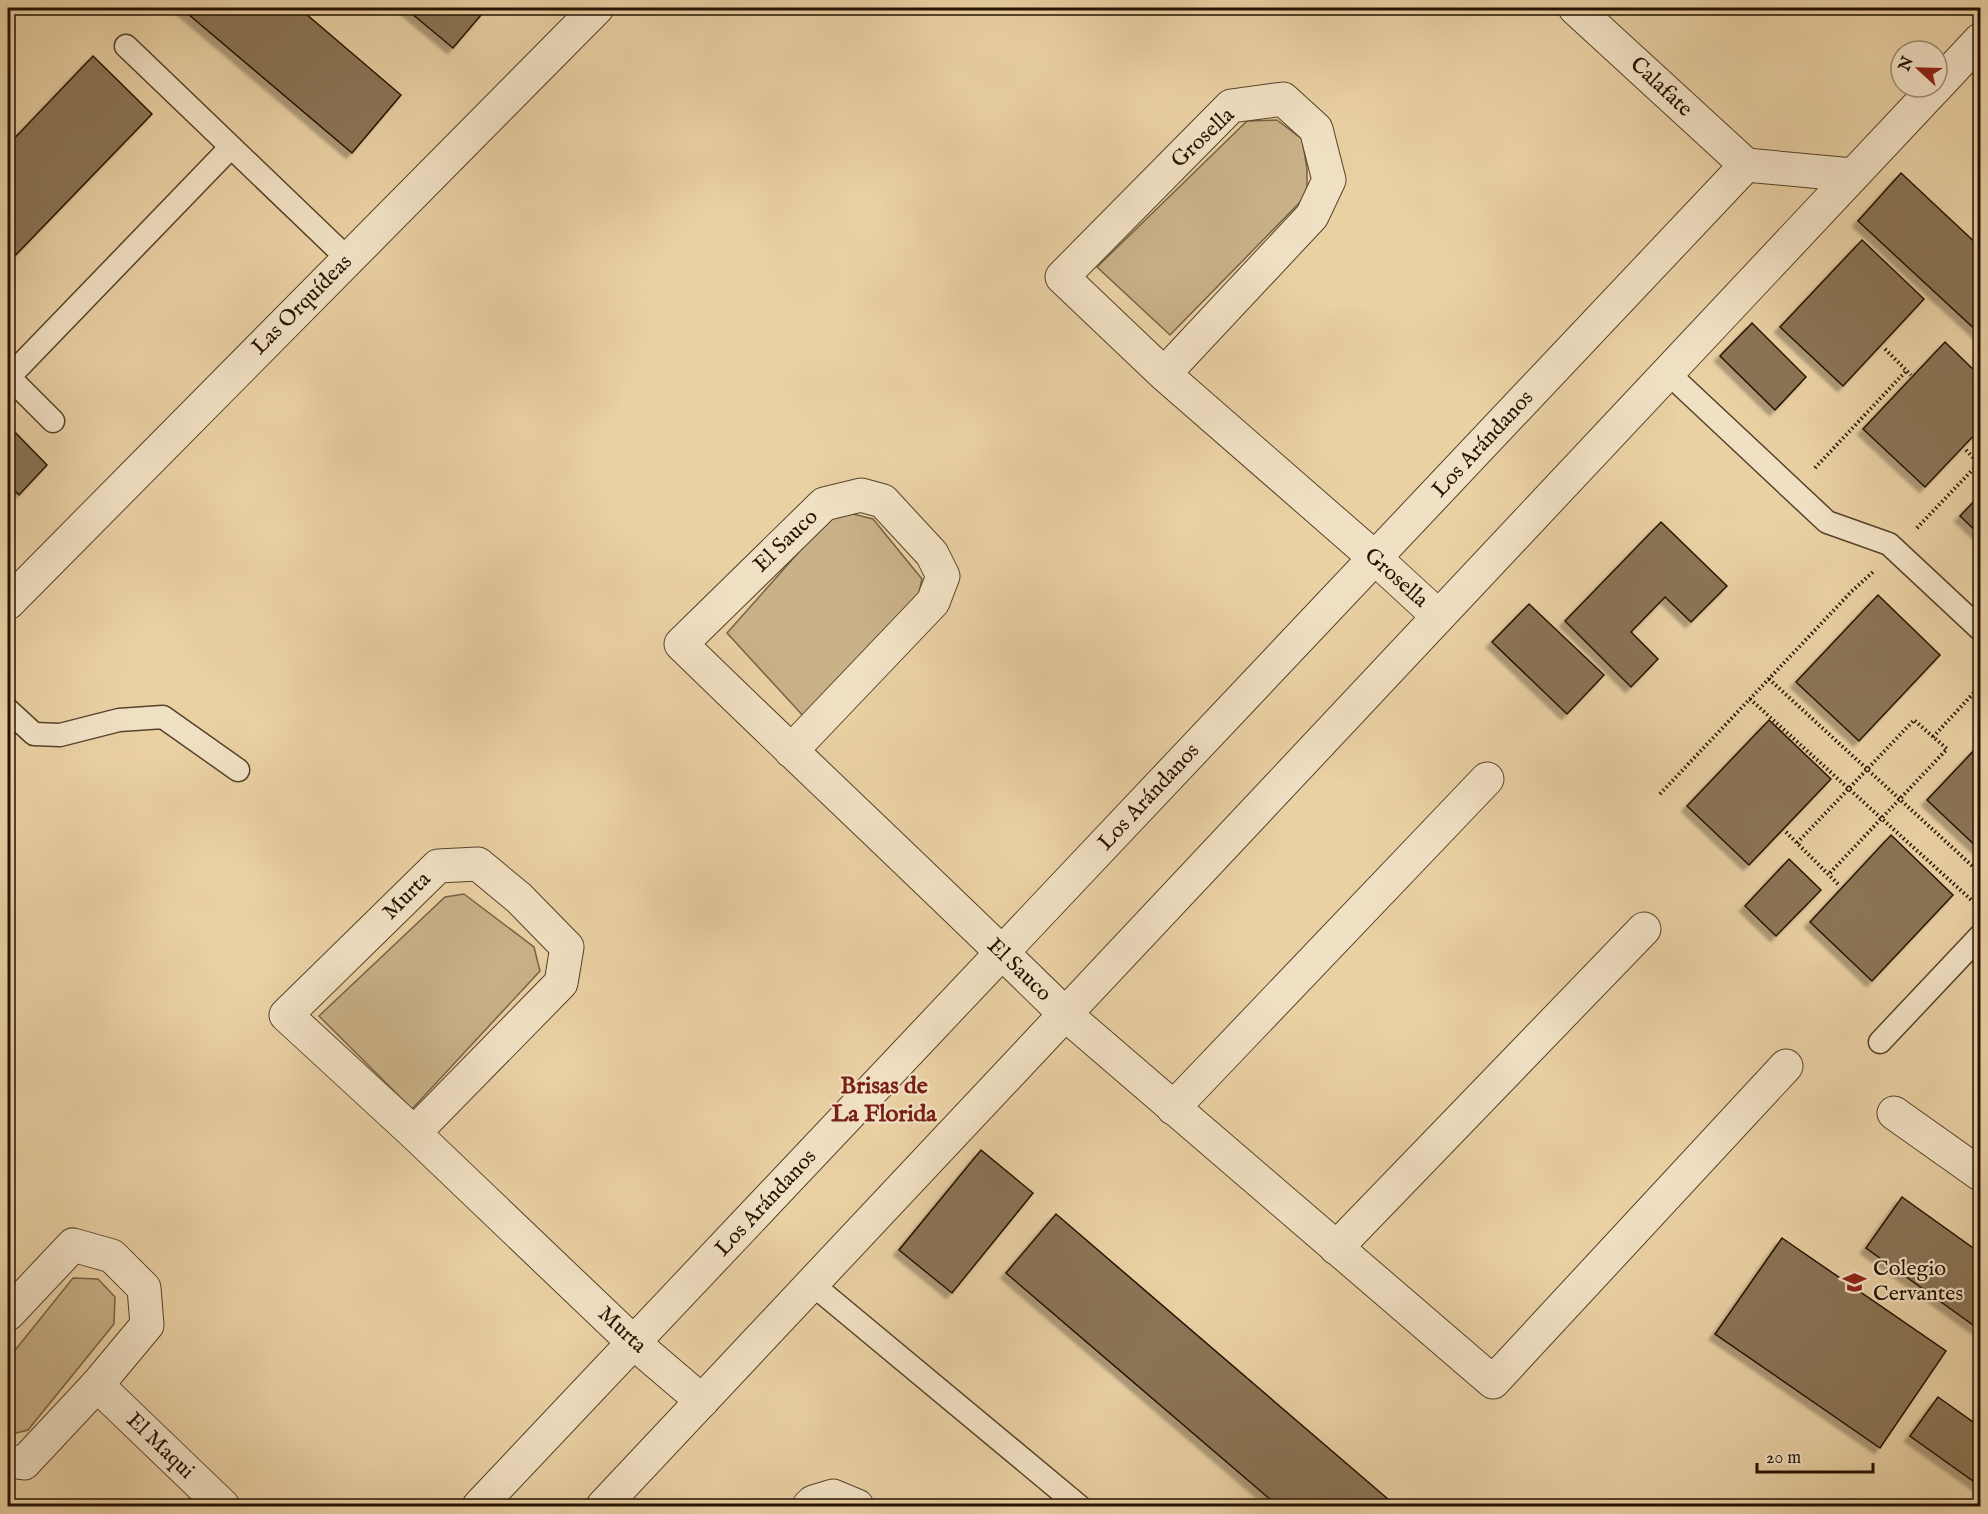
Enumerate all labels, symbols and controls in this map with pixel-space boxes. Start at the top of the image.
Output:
north arrow [1889,39,1949,99]
street label: Calafate [1624,51,1698,123]
text: N [1895,54,1919,75]
street label: Grosella [1165,101,1241,174]
street label: Las Orquídeas [246,249,358,361]
street label: Los Arándanos [1426,384,1540,504]
street label: El Sauco [748,503,824,579]
street label: Grosella [1358,542,1434,614]
street label: Los Arándanos [1092,737,1206,857]
street label: Murta [377,866,437,926]
street label: El Sauco [981,932,1057,1008]
district label: Brisas de La Florida [831,1071,937,1130]
street label: Los Arándanos [709,1143,823,1263]
place label: Colegio Cervantes [1873,1255,1963,1308]
school or university icon: Colegio Cervantes [1842,1269,1868,1295]
street label: Murta [592,1300,653,1360]
street label: El Maqui [120,1407,200,1485]
scale bar [1757,1436,1872,1474]
text: 20 m [1766,1447,1801,1470]

